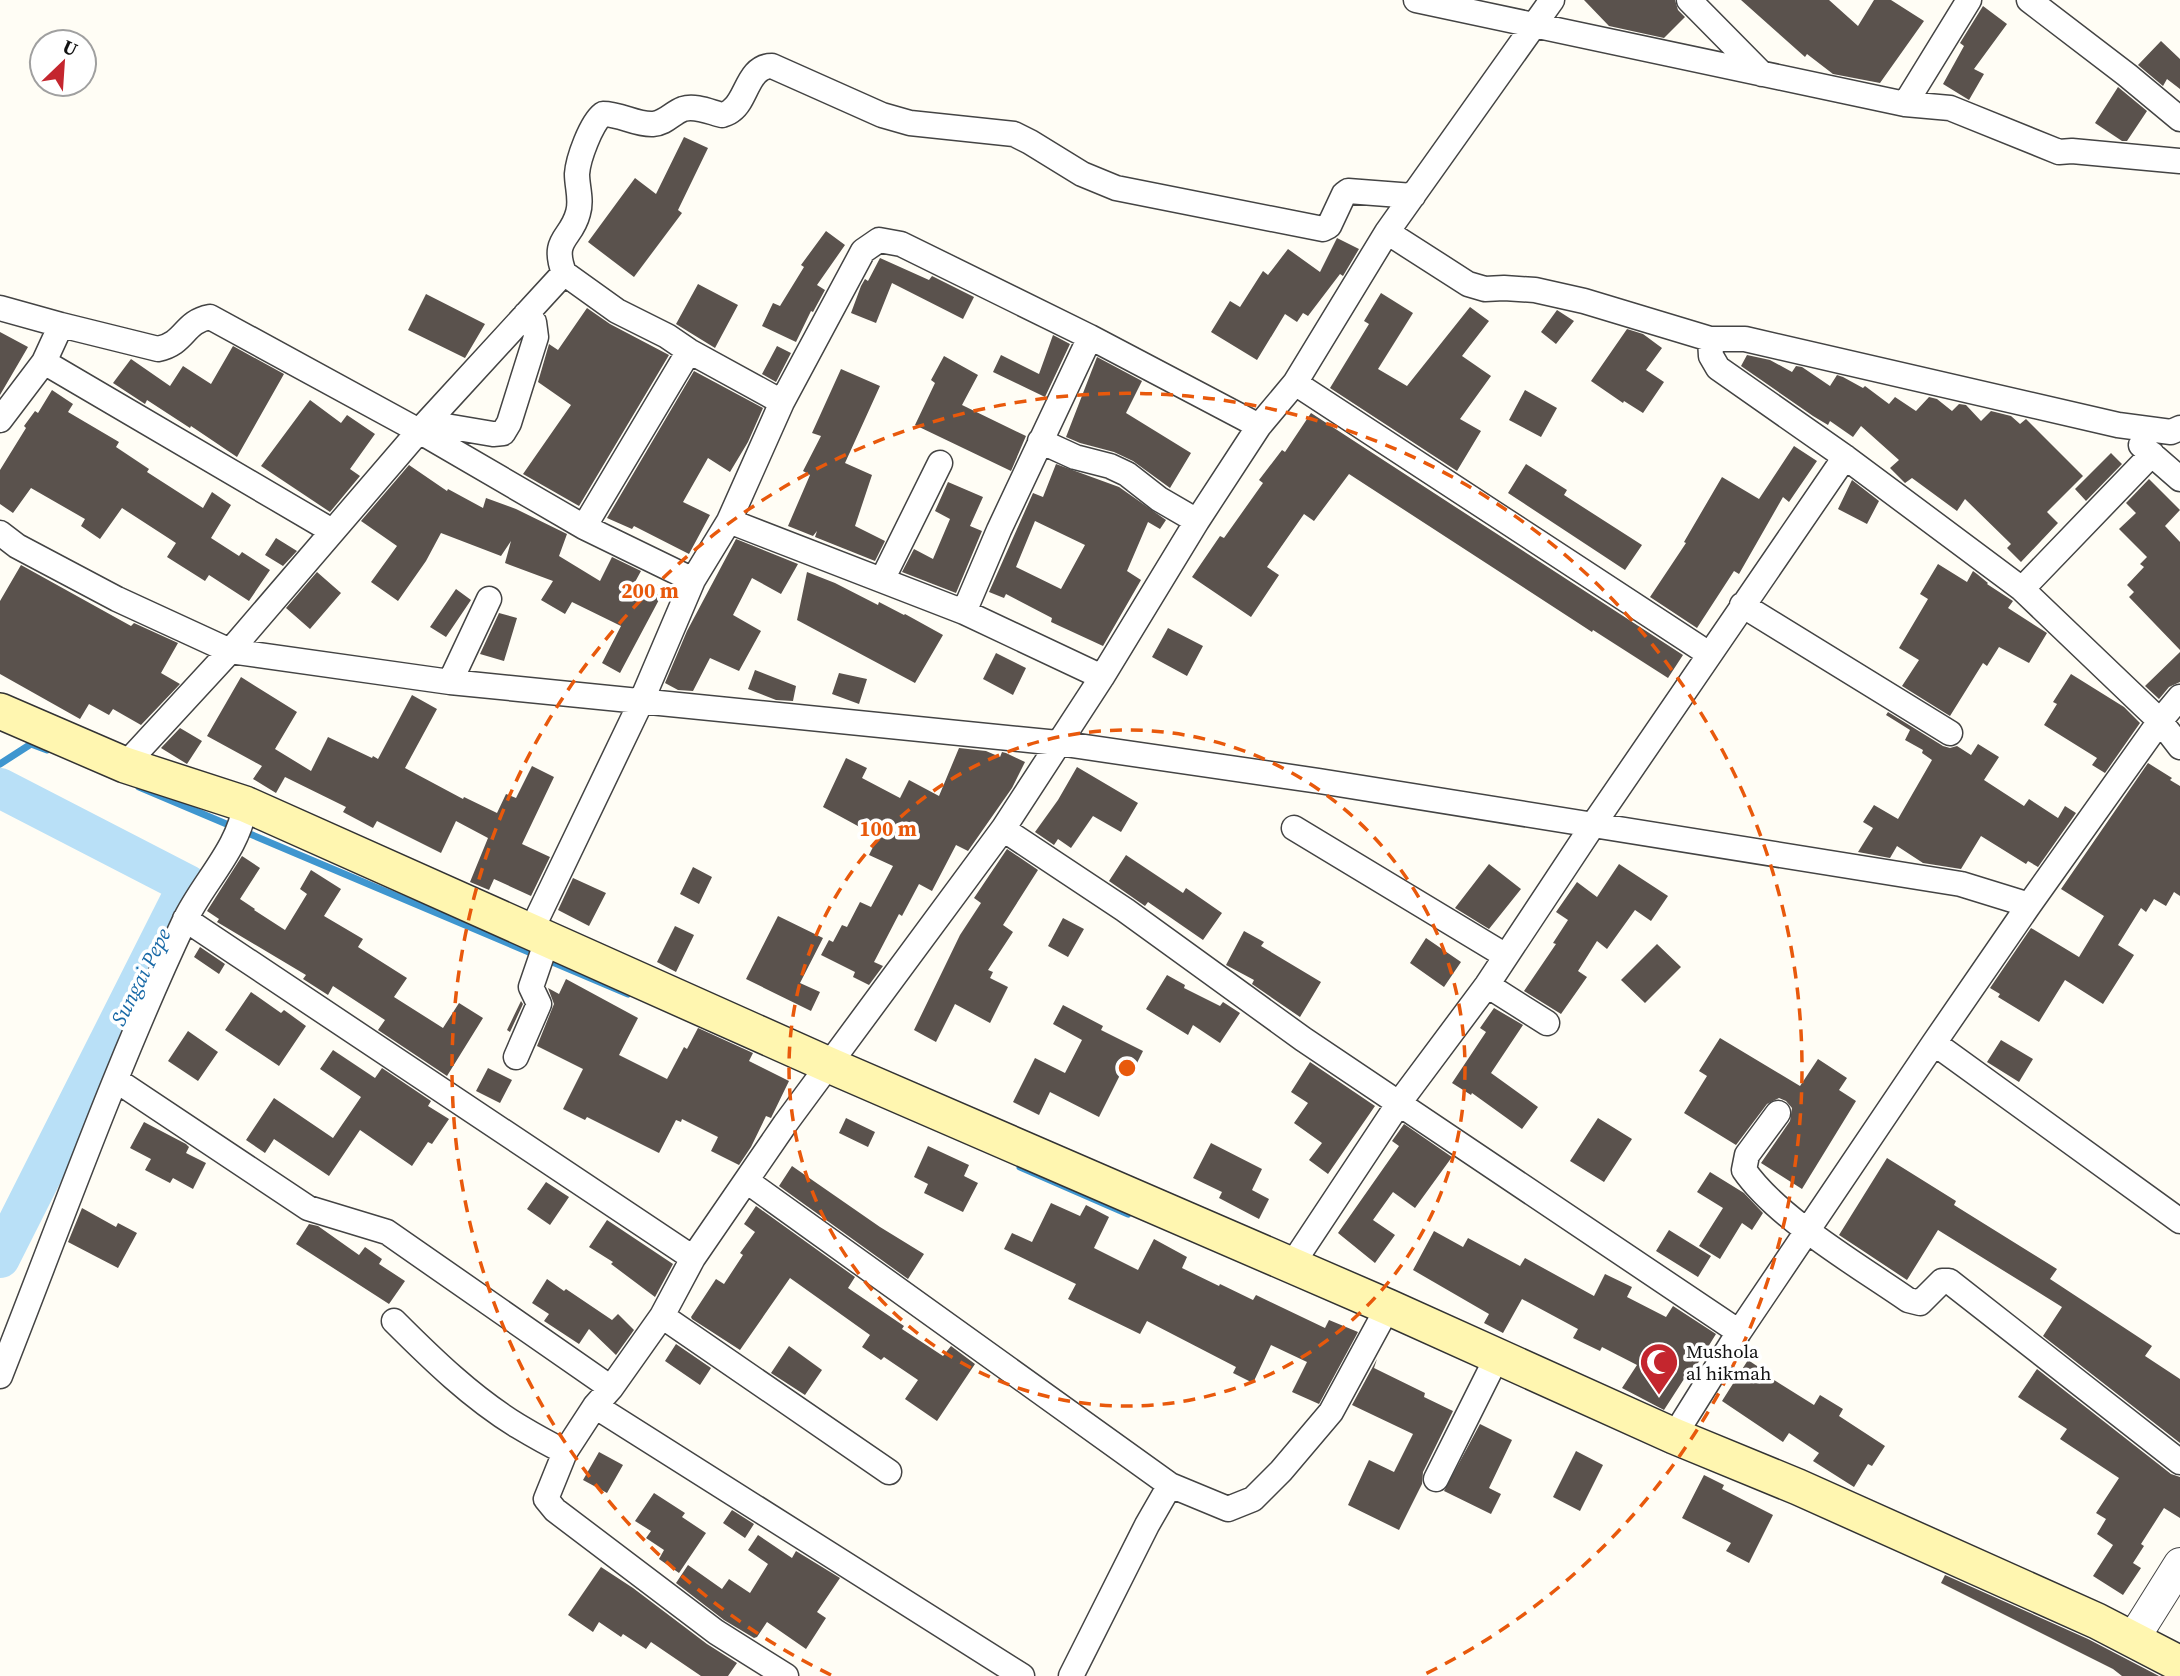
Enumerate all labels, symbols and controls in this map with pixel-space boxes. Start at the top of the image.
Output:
north arrow [28,28,98,98]
text: U [58,33,82,62]
text: 200 m [621,576,679,605]
text: 100 m [859,814,917,843]
water label: Sungai Pepe [104,923,178,1030]
centre of rings [1115,1056,1139,1080]
place label: Mushola al hikmah [1686,1338,1771,1386]
mosque icon: Mushola al hikmah [1638,1341,1680,1396]

